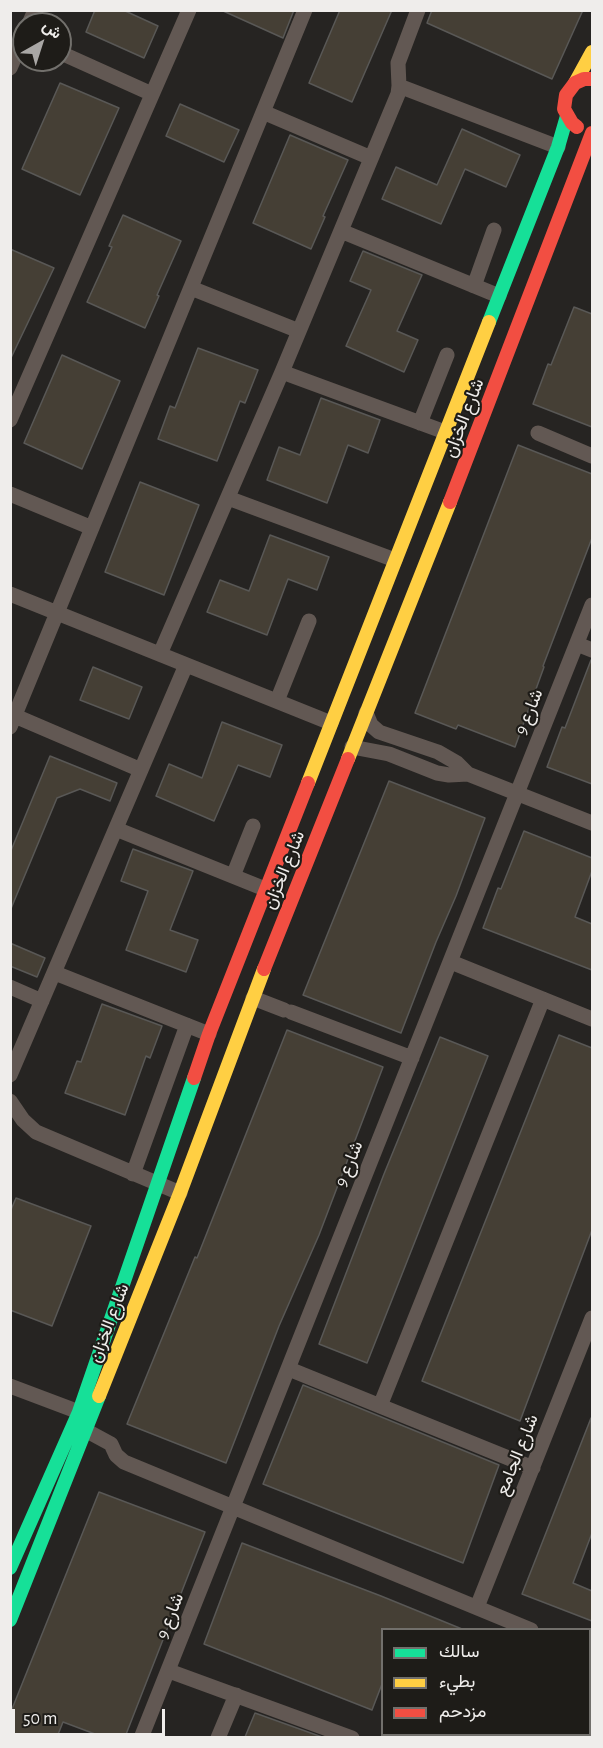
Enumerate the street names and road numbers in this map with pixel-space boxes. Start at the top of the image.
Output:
street label: شارع الخزان [439,375,489,461]
street label: شارع 9 [510,686,548,738]
street label: شارع الخزان [258,828,310,912]
street label: شارع 9 [330,1138,368,1190]
street label: شارع الخزان [84,1280,134,1366]
street label: شارع الجامع [491,1411,543,1499]
street label: شارع 9 [151,1590,189,1642]

